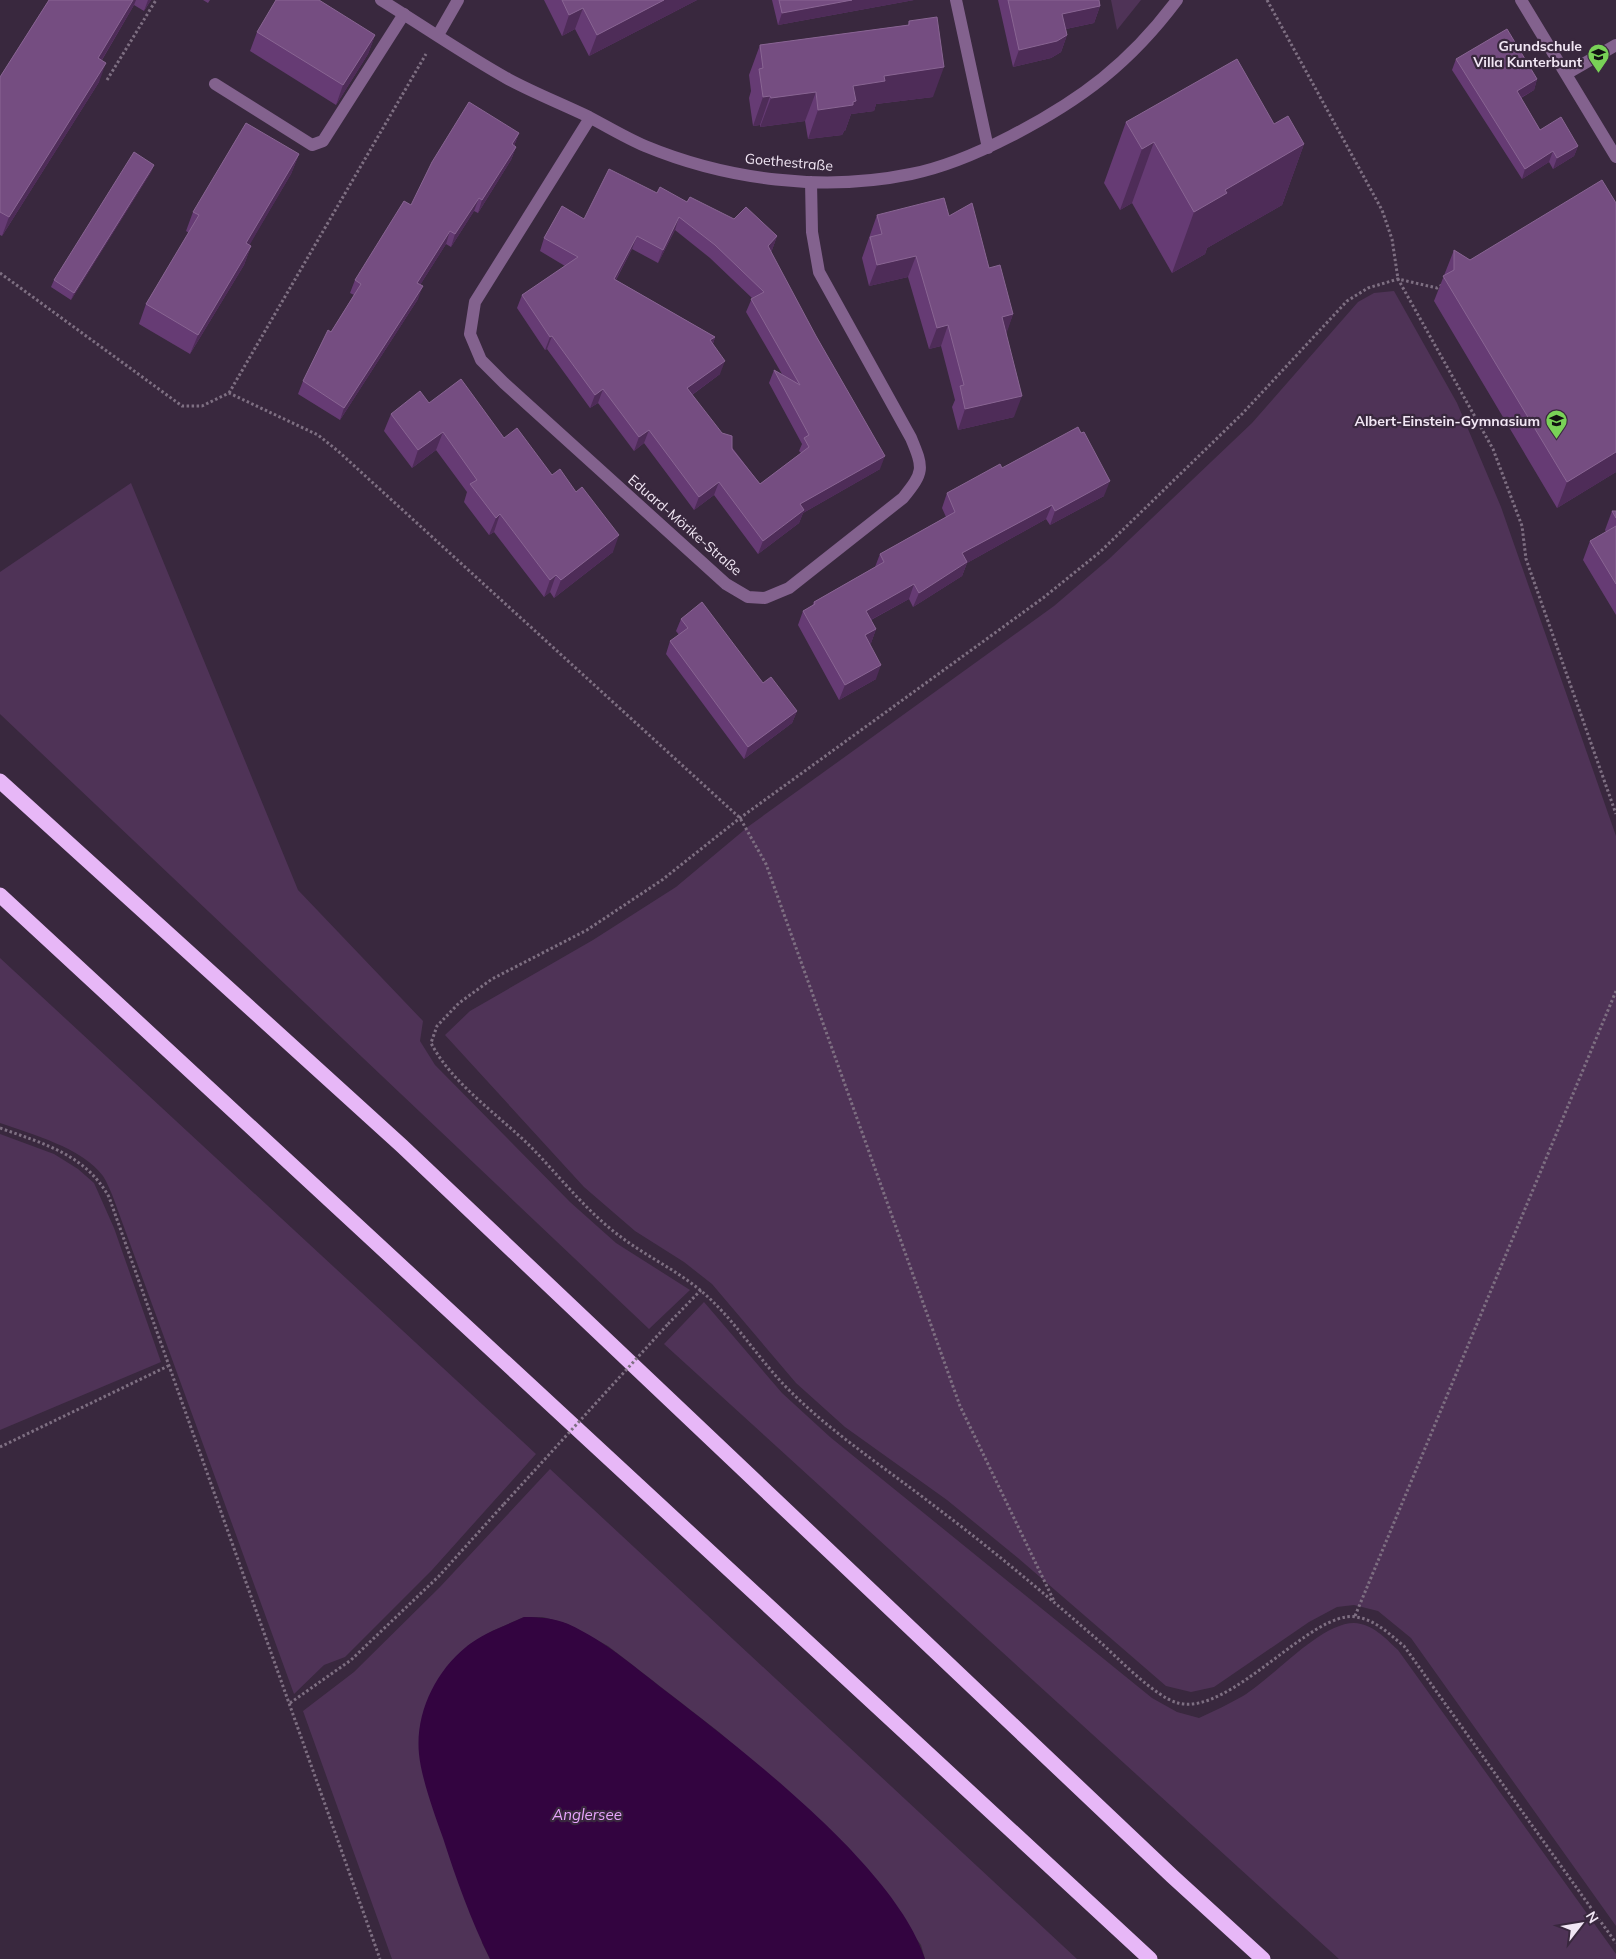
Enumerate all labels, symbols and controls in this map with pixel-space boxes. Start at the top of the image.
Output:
place label: Grundschule Villa Kunterbunt [1472,37,1583,71]
school or university icon: Grundschule Villa Kunterbunt [1586,42,1610,73]
street label: Goethestraße [744,149,834,175]
school or university icon: Albert-Einstein-Gymnasium [1544,409,1568,440]
place label: Albert-Einstein-Gymnasium [1354,412,1540,430]
street label: Eduard-Mörike-Straße [624,471,746,579]
water label: Anglersee [551,1805,622,1824]
north arrow [1556,1899,1606,1949]
text: N [1582,1908,1603,1926]

